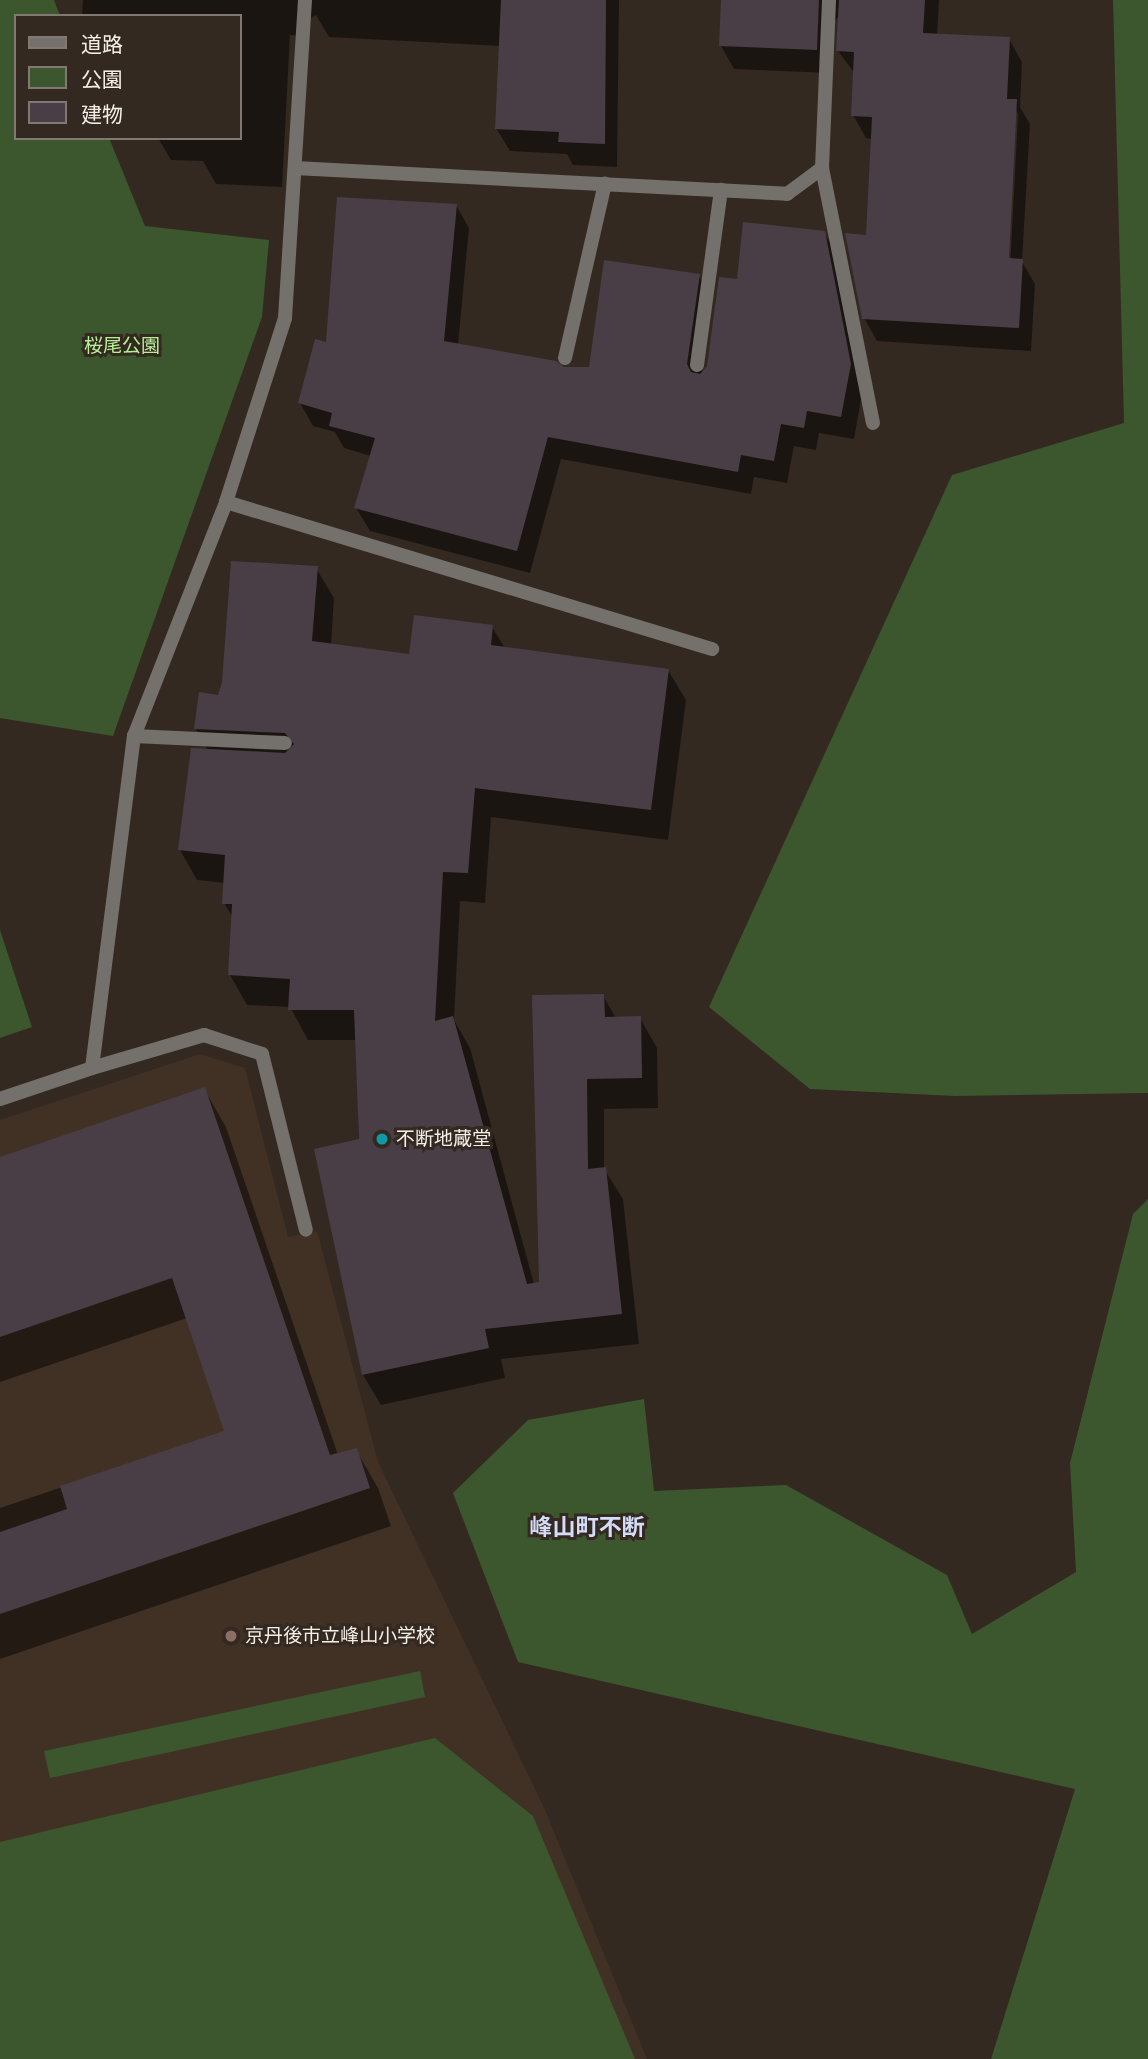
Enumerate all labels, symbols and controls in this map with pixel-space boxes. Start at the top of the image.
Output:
legend [14,14,242,140]
text: 道路 [81,32,123,57]
text: 公園 [81,67,123,92]
text: 建物 [81,102,123,127]
park label: 桜尾公園 [84,335,160,357]
place label: 不断地蔵堂 [396,1128,491,1150]
marker: 不断地蔵堂 [374,1131,390,1147]
district label: 峰山町不断 [530,1514,644,1542]
place label: 京丹後市立峰山小学校 [245,1625,435,1647]
marker: 京丹後市立峰山小学校 [223,1628,239,1644]

